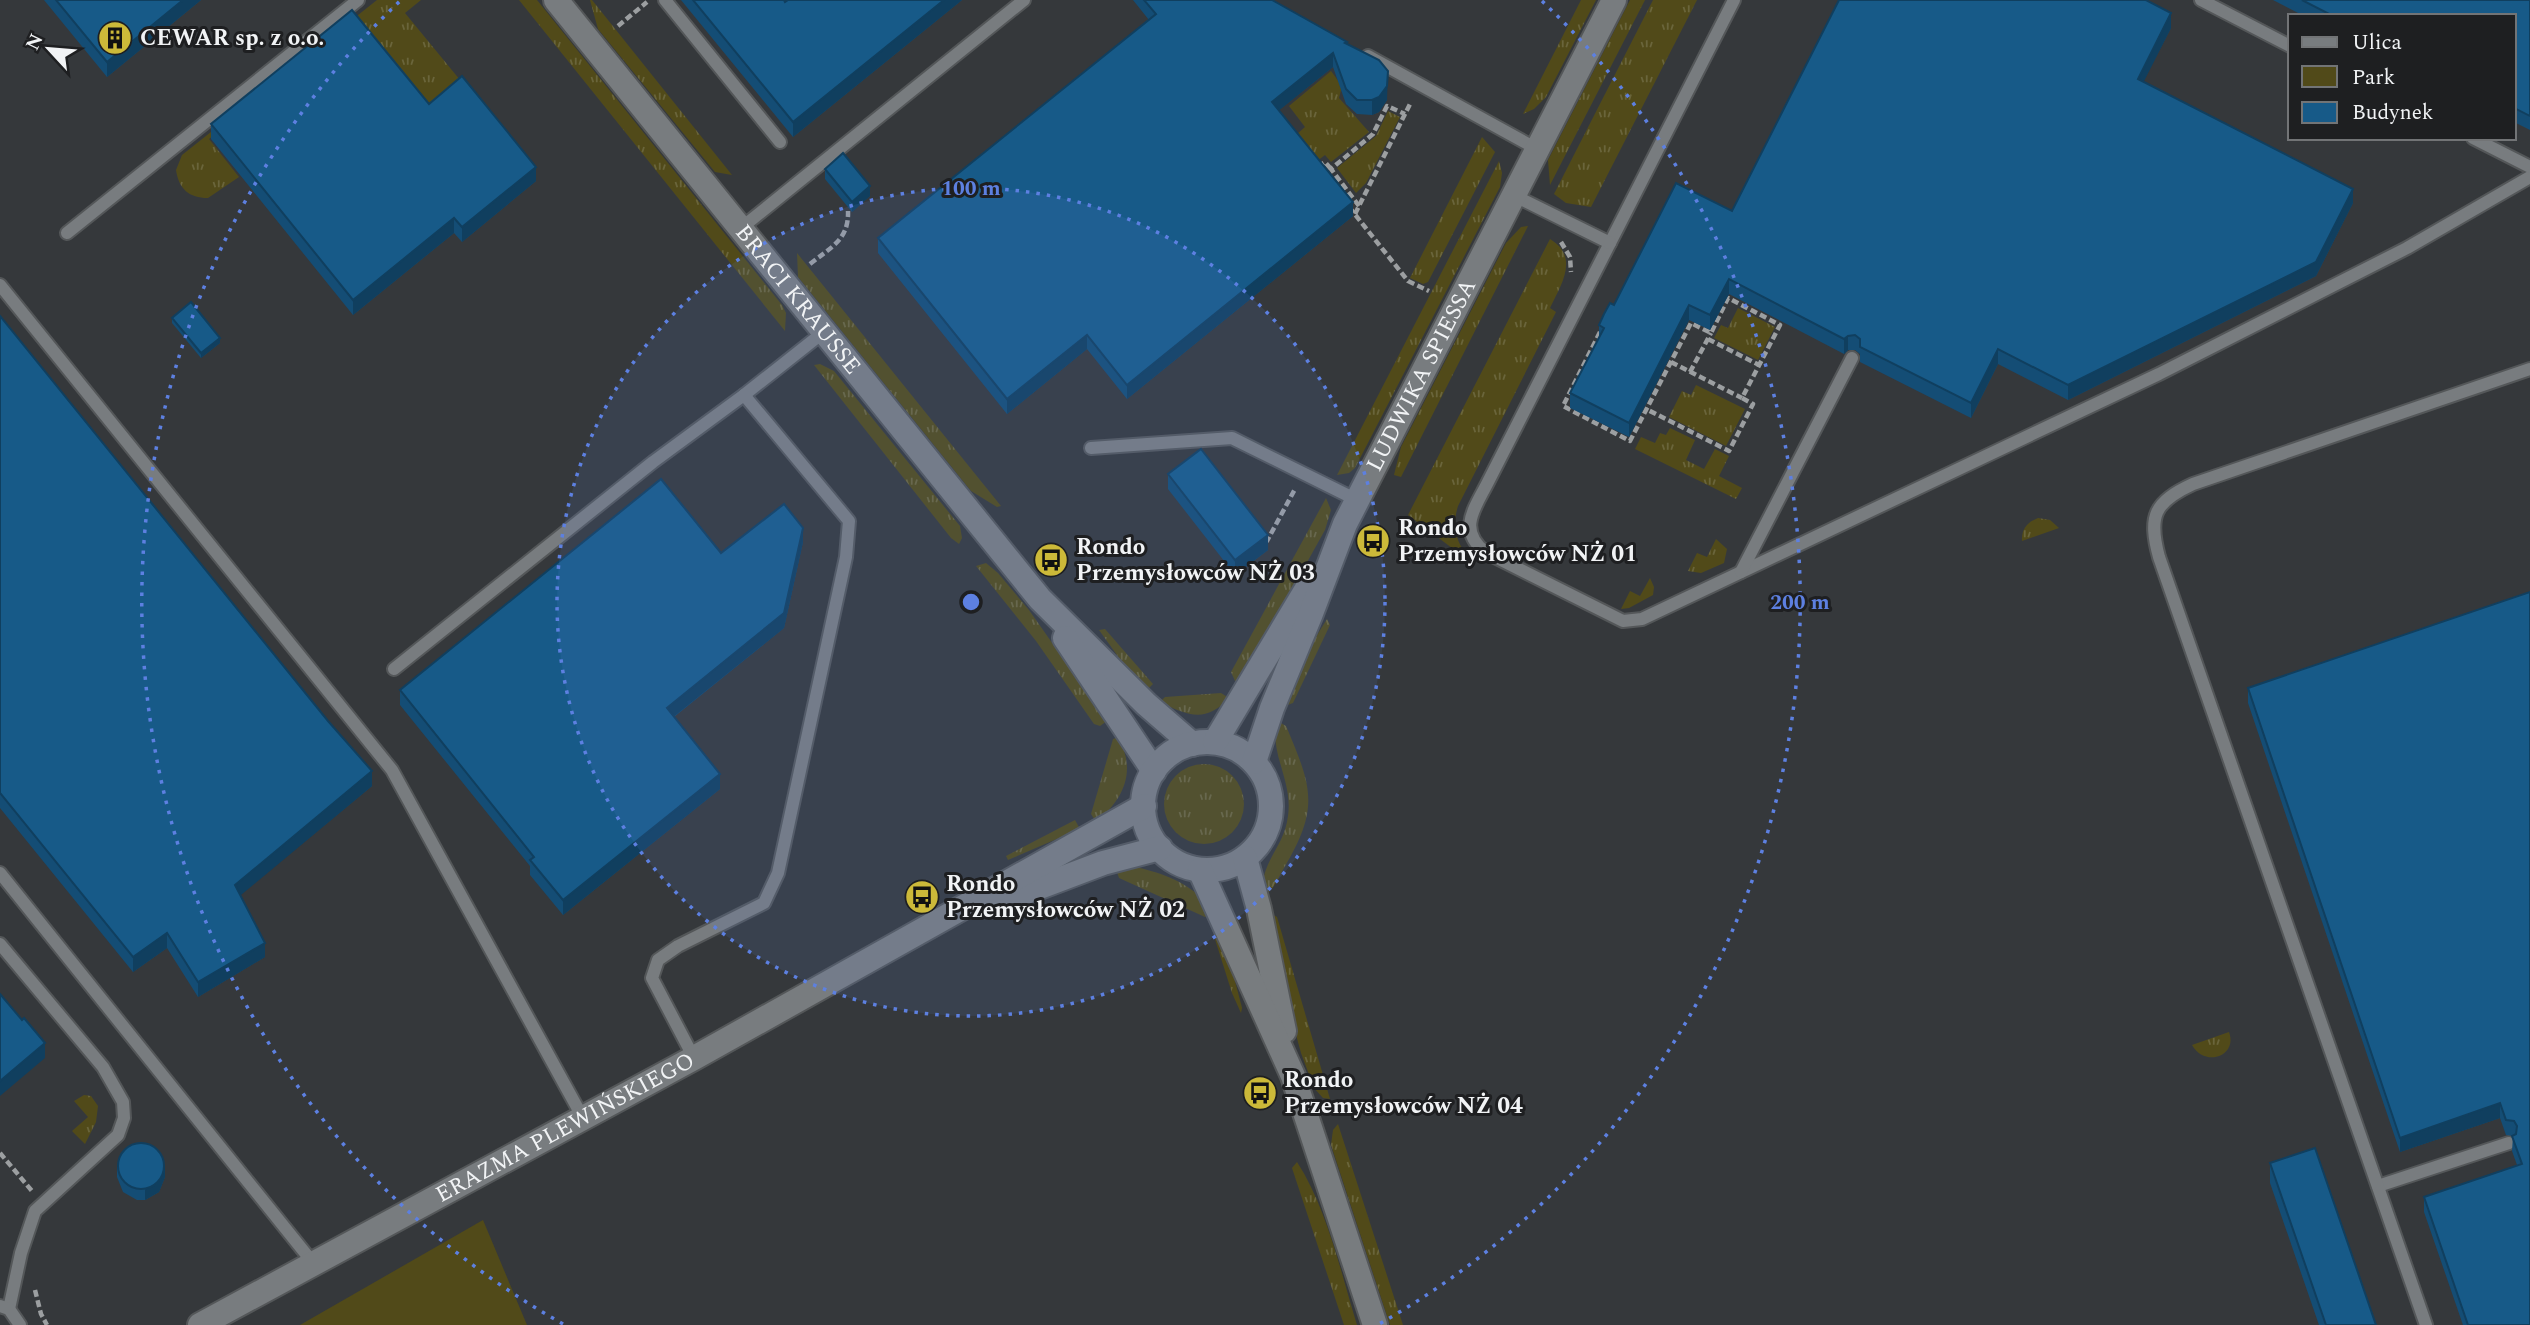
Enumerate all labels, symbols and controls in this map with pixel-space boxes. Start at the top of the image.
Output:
north arrow [14,14,84,84]
legend [2288,14,2516,140]
building icon: CEWAR sp. z o.o. [96,19,134,57]
place label: CEWAR sp. z o.o. [140,21,324,56]
text: Ulica [2352,27,2403,59]
text: N [19,29,52,56]
text: Park [2352,62,2396,94]
text: Budynek [2352,97,2434,129]
text: 100 m [941,173,1001,205]
street label: BRACI KRAUSSE [726,217,870,382]
street label: LUDWIKA SPIESSA [1357,273,1485,478]
place label: Rondo Przemysłowców NŻ 01 [1398,511,1637,572]
bus stop icon: Rondo Przemysłowców NŻ 01 [1354,522,1392,560]
place label: Rondo Przemysłowców NŻ 03 [1076,530,1315,591]
bus stop icon: Rondo Przemysłowców NŻ 03 [1032,541,1070,579]
text: 200 m [1770,587,1830,619]
centre of rings [959,590,983,614]
place label: Rondo Przemysłowców NŻ 02 [946,867,1185,928]
bus stop icon: Rondo Przemysłowców NŻ 02 [903,878,941,916]
street label: ERAZMA PLEWIŃSKIEGO [429,1043,701,1212]
place label: Rondo Przemysłowców NŻ 04 [1284,1063,1523,1124]
bus stop icon: Rondo Przemysłowców NŻ 04 [1241,1074,1279,1112]

